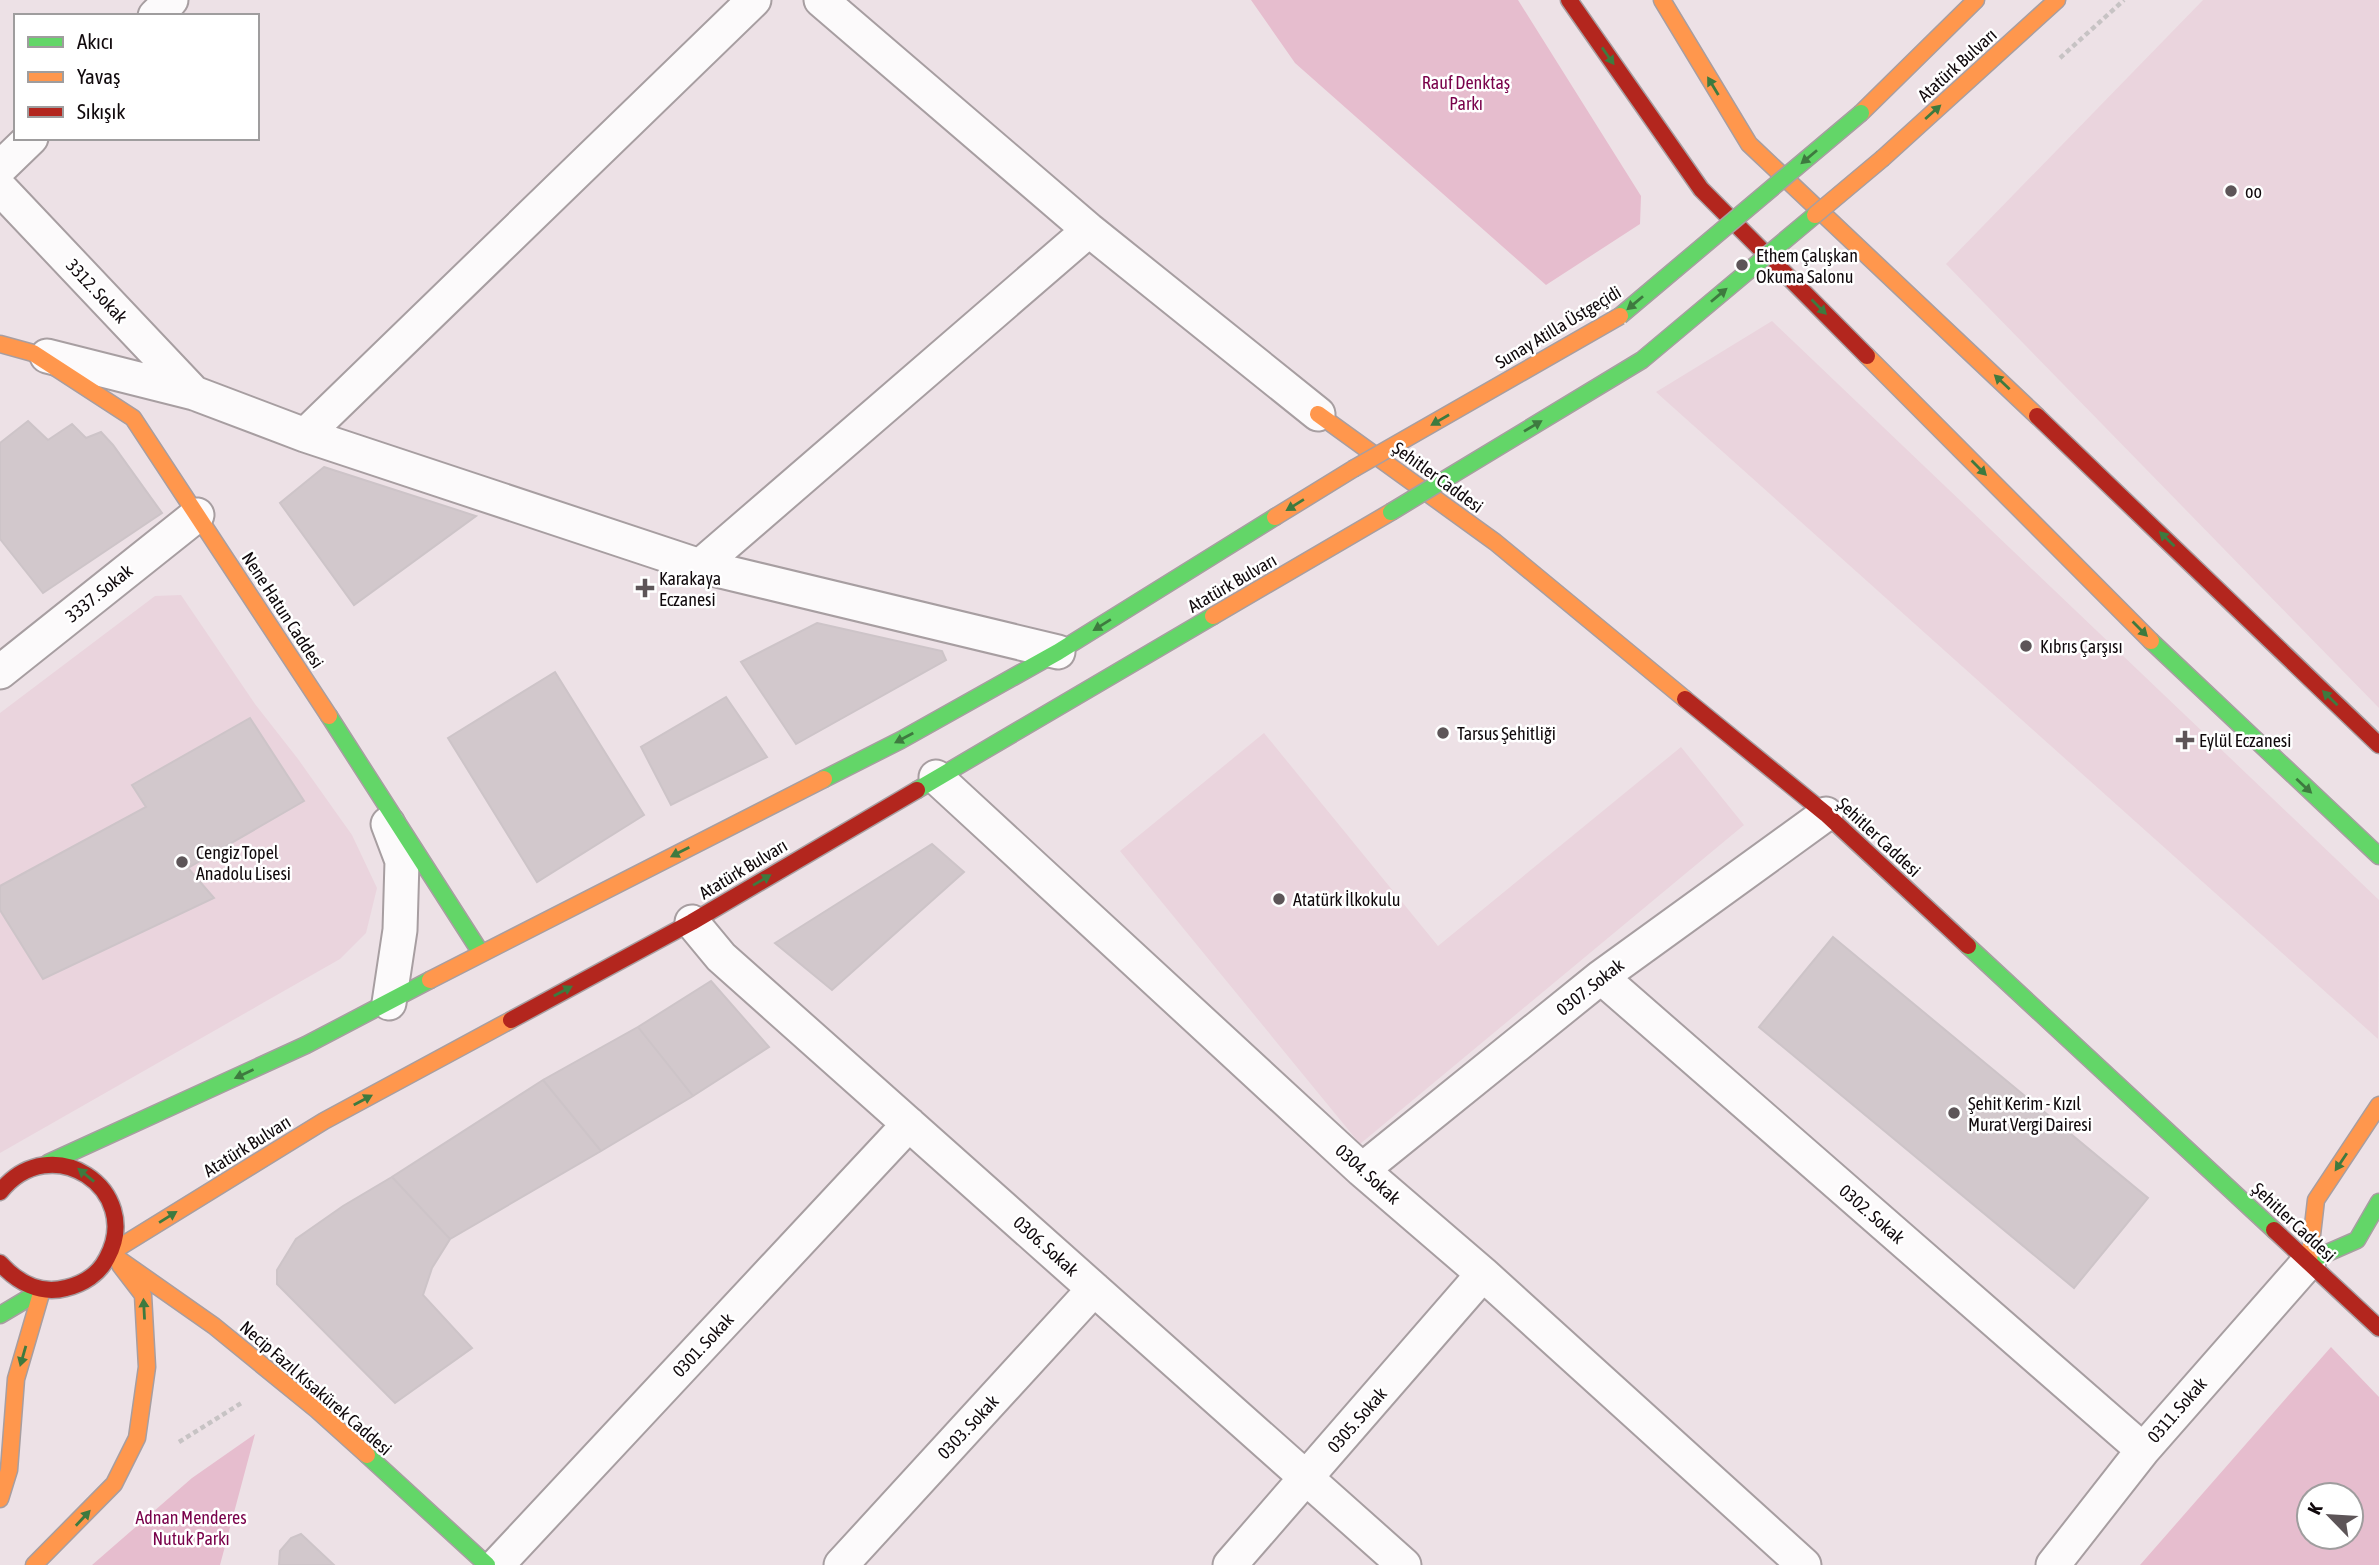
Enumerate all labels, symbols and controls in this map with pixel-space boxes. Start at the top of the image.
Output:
legend [14,14,259,140]
street label: Atatürk Bulvarı [1913,24,2001,106]
text: Akıcı [77,29,113,53]
one-way arrow [1601,47,1615,65]
text: Yavaş [77,64,120,88]
park label: Rauf Denktaş Parkı [1422,72,1510,114]
one-way arrow [1707,76,1720,95]
text: Sıkışık [77,99,126,123]
one-way arrow [1925,105,1942,120]
one-way arrow [1800,149,1818,165]
place label: oo [2245,181,2262,202]
marker: oo [2223,183,2239,199]
place label: Ethem Çalışkan Okuma Salonu [1756,245,1858,287]
street label: 3312. Sokak [62,255,132,327]
marker: Ethem Çalışkan Okuma Salonu [1734,257,1750,273]
street label: Sunay Atilla Üstgeçidi [1491,281,1625,373]
one-way arrow [1709,288,1727,303]
one-way arrow [1626,295,1643,310]
one-way arrow [1810,298,1826,315]
one-way arrow [1994,375,2011,391]
one-way arrow [1430,414,1449,426]
one-way arrow [1523,420,1543,433]
street label: Şehitler Caddesi [1389,437,1487,517]
one-way arrow [1971,460,1988,477]
one-way arrow [1286,499,1305,512]
one-way arrow [2159,532,2176,548]
street label: Nene Hatun Caddesi [238,548,328,672]
street label: Atatürk Bulvarı [1184,549,1280,617]
street label: 3337. Sokak [61,560,137,626]
place label: Karakaya Eczanesi [659,568,721,610]
marker: Karakaya Eczanesi [637,580,653,596]
one-way arrow [1092,618,1111,631]
one-way arrow [2131,621,2148,638]
place label: Kıbrıs Çarşısı [2040,636,2123,657]
marker: Kıbrıs Çarşısı [2018,638,2034,654]
one-way arrow [2322,690,2339,706]
place label: Tarsus Şehitliği [1457,723,1556,744]
marker: Tarsus Şehitliği [1435,725,1451,741]
place label: Eylül Eczanesi [2199,730,2291,751]
one-way arrow [895,732,914,744]
marker: Eylül Eczanesi [2177,732,2193,748]
one-way arrow [2296,778,2313,795]
street label: Şehitler Caddesi [1833,793,1925,881]
street label: Atatürk Bulvarı [695,835,791,903]
place label: Cengiz Topel Anadolu Lisesi [196,842,291,884]
one-way arrow [670,847,690,858]
marker: Cengiz Topel Anadolu Lisesi [174,854,190,870]
one-way arrow [752,874,771,887]
place label: Atatürk İlkokulu [1293,889,1400,910]
marker: Atatürk İlkokulu [1271,891,1287,907]
street label: 0307. Sokak [1552,954,1628,1020]
one-way arrow [553,986,573,997]
one-way arrow [234,1068,254,1080]
place label: Şehit Kerim - Kızıl Murat Vergi Dairesi [1968,1093,2092,1135]
one-way arrow [353,1094,373,1106]
marker: Şehit Kerim - Kızıl Murat Vergi Dairesi [1946,1105,1962,1121]
street label: Atatürk Bulvarı [200,1111,294,1181]
street label: 0304. Sokak [1331,1140,1405,1209]
one-way arrow [2334,1153,2348,1171]
one-way arrow [77,1168,94,1183]
street label: Şehitler Caddesi [2248,1178,2340,1266]
street label: 0302. Sokak [1835,1180,1909,1248]
one-way arrow [159,1210,178,1223]
street label: 0306. Sokak [1009,1212,1083,1281]
one-way arrow [138,1297,149,1319]
street label: 0301. Sokak [668,1309,738,1381]
street label: Necip Fazıl Kısakürek Caddesi [236,1316,396,1460]
one-way arrow [17,1345,28,1367]
street label: 0311. Sokak [2143,1373,2211,1447]
street label: 0305. Sokak [1323,1383,1391,1457]
street label: 0303. Sokak [933,1391,1003,1463]
north arrow [2295,1481,2365,1551]
text: K [2303,1499,2327,1518]
park label: Adnan Menderes Nutuk Parkı [135,1507,247,1549]
one-way arrow [75,1509,91,1527]

